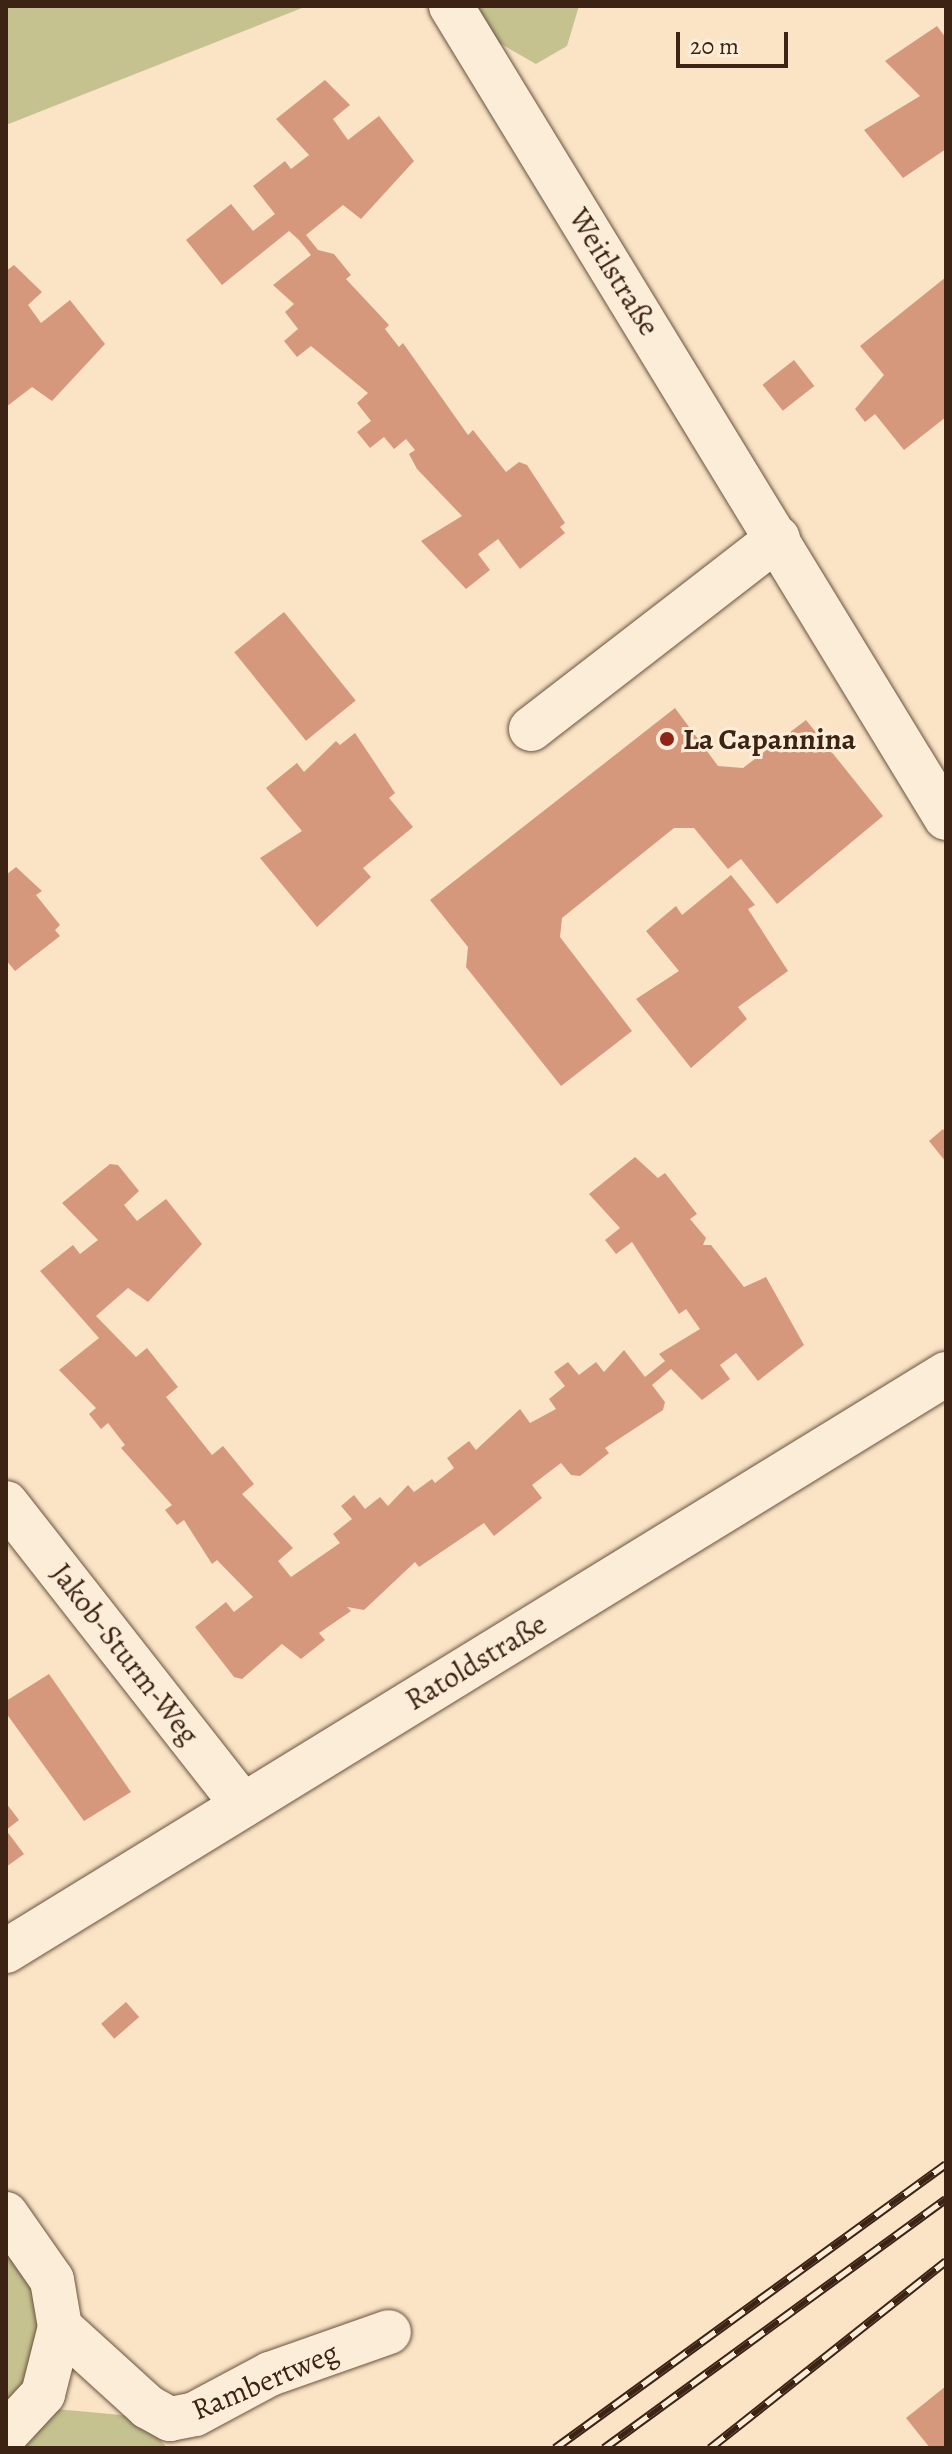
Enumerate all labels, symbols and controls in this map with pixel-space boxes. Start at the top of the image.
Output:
scale bar [680,16,792,66]
text: 20 m [690,30,739,62]
street label: Weitlstraße [561,202,667,342]
place label: La Capannina [683,721,856,757]
marker: La Capannina [658,730,676,748]
street label: Jakob-Sturm-Weg [43,1556,207,1752]
street label: Ratoldstraße [399,1606,553,1718]
street label: Rambertweg [186,2334,344,2428]

